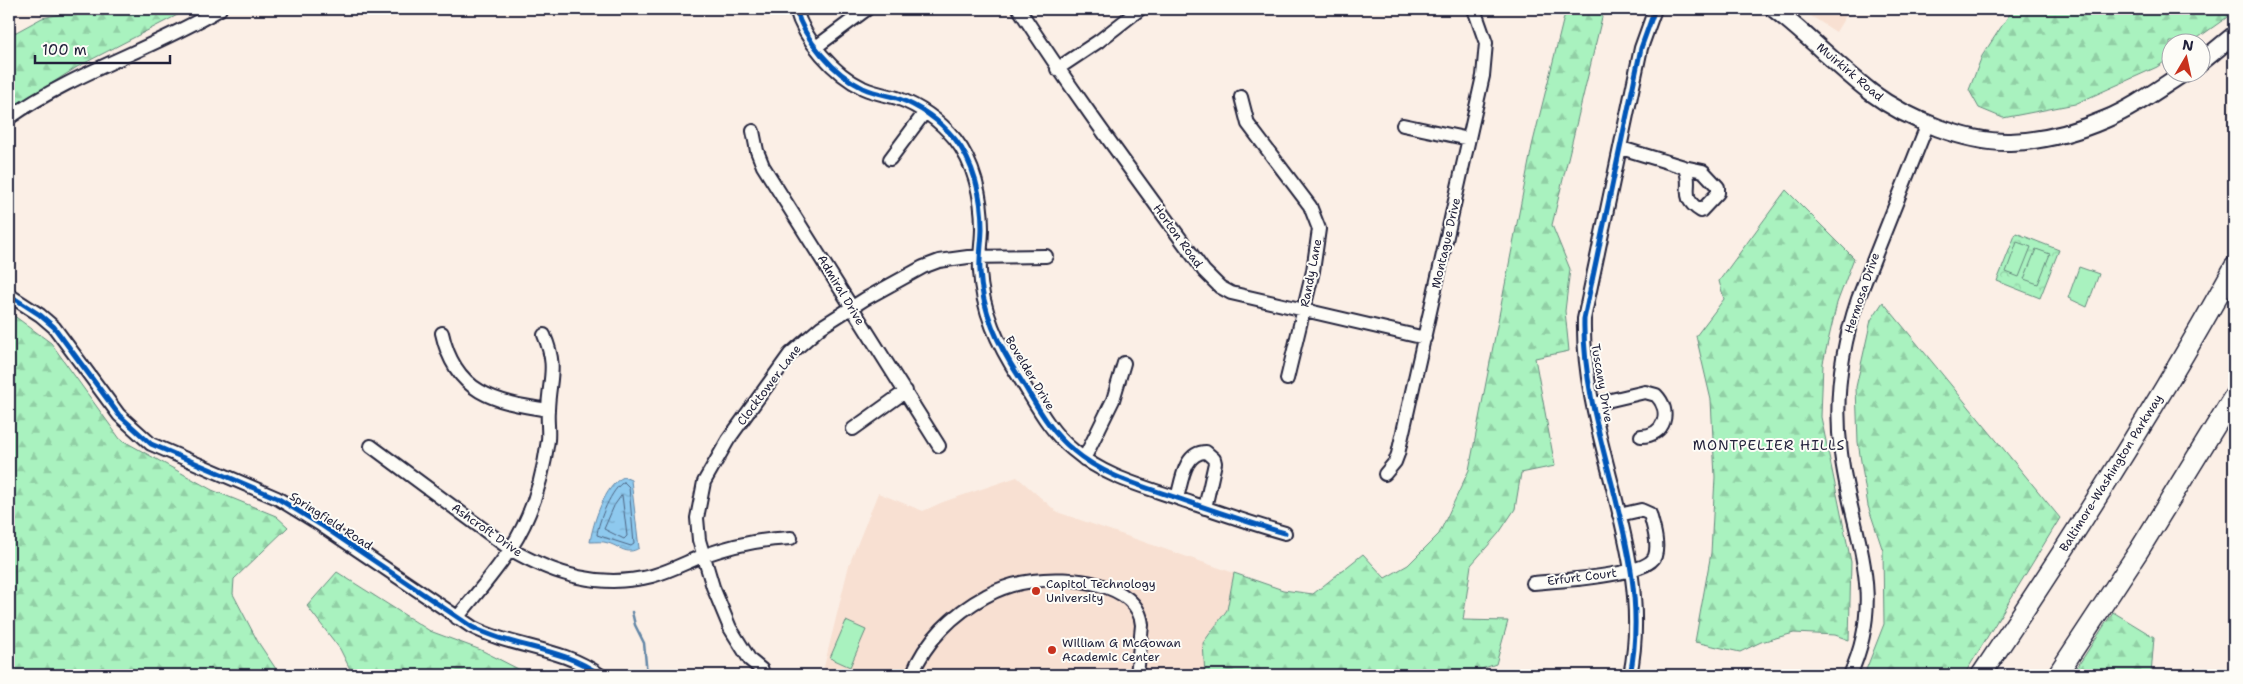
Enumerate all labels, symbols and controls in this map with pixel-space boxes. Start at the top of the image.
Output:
scale bar [35,32,170,64]
north arrow [2160,32,2210,82]
text: N [2181,35,2195,55]
street label: Muirkirk Road [1813,39,1887,105]
text: 100 m [42,40,87,60]
street label: Montague Drive [1428,196,1464,290]
street label: Horton Road [1150,201,1207,271]
street label: Randy Lane [1297,237,1326,309]
street label: Hermosa Drive [1841,250,1883,336]
street label: Admiral Drive [814,252,868,328]
street label: Bovelder Drive [1002,333,1059,413]
street label: Clocktower Lane [733,341,805,429]
street label: Tuscany Drive [1587,342,1617,424]
street label: Baltimore-Washington Parkway [2056,391,2166,555]
district label: MONTPELIER HILLS [1693,436,1845,454]
street label: Springfield Road [286,488,376,554]
street label: Ashcroft Drive [448,500,526,560]
street label: Erfurt Court [1546,565,1618,589]
place label: Capitol Technology University [1046,576,1156,606]
marker: Capitol Technology University [1030,585,1042,597]
place label: William G McGowan Academic Center [1062,635,1181,665]
marker: William G McGowan Academic Center [1046,644,1058,656]

